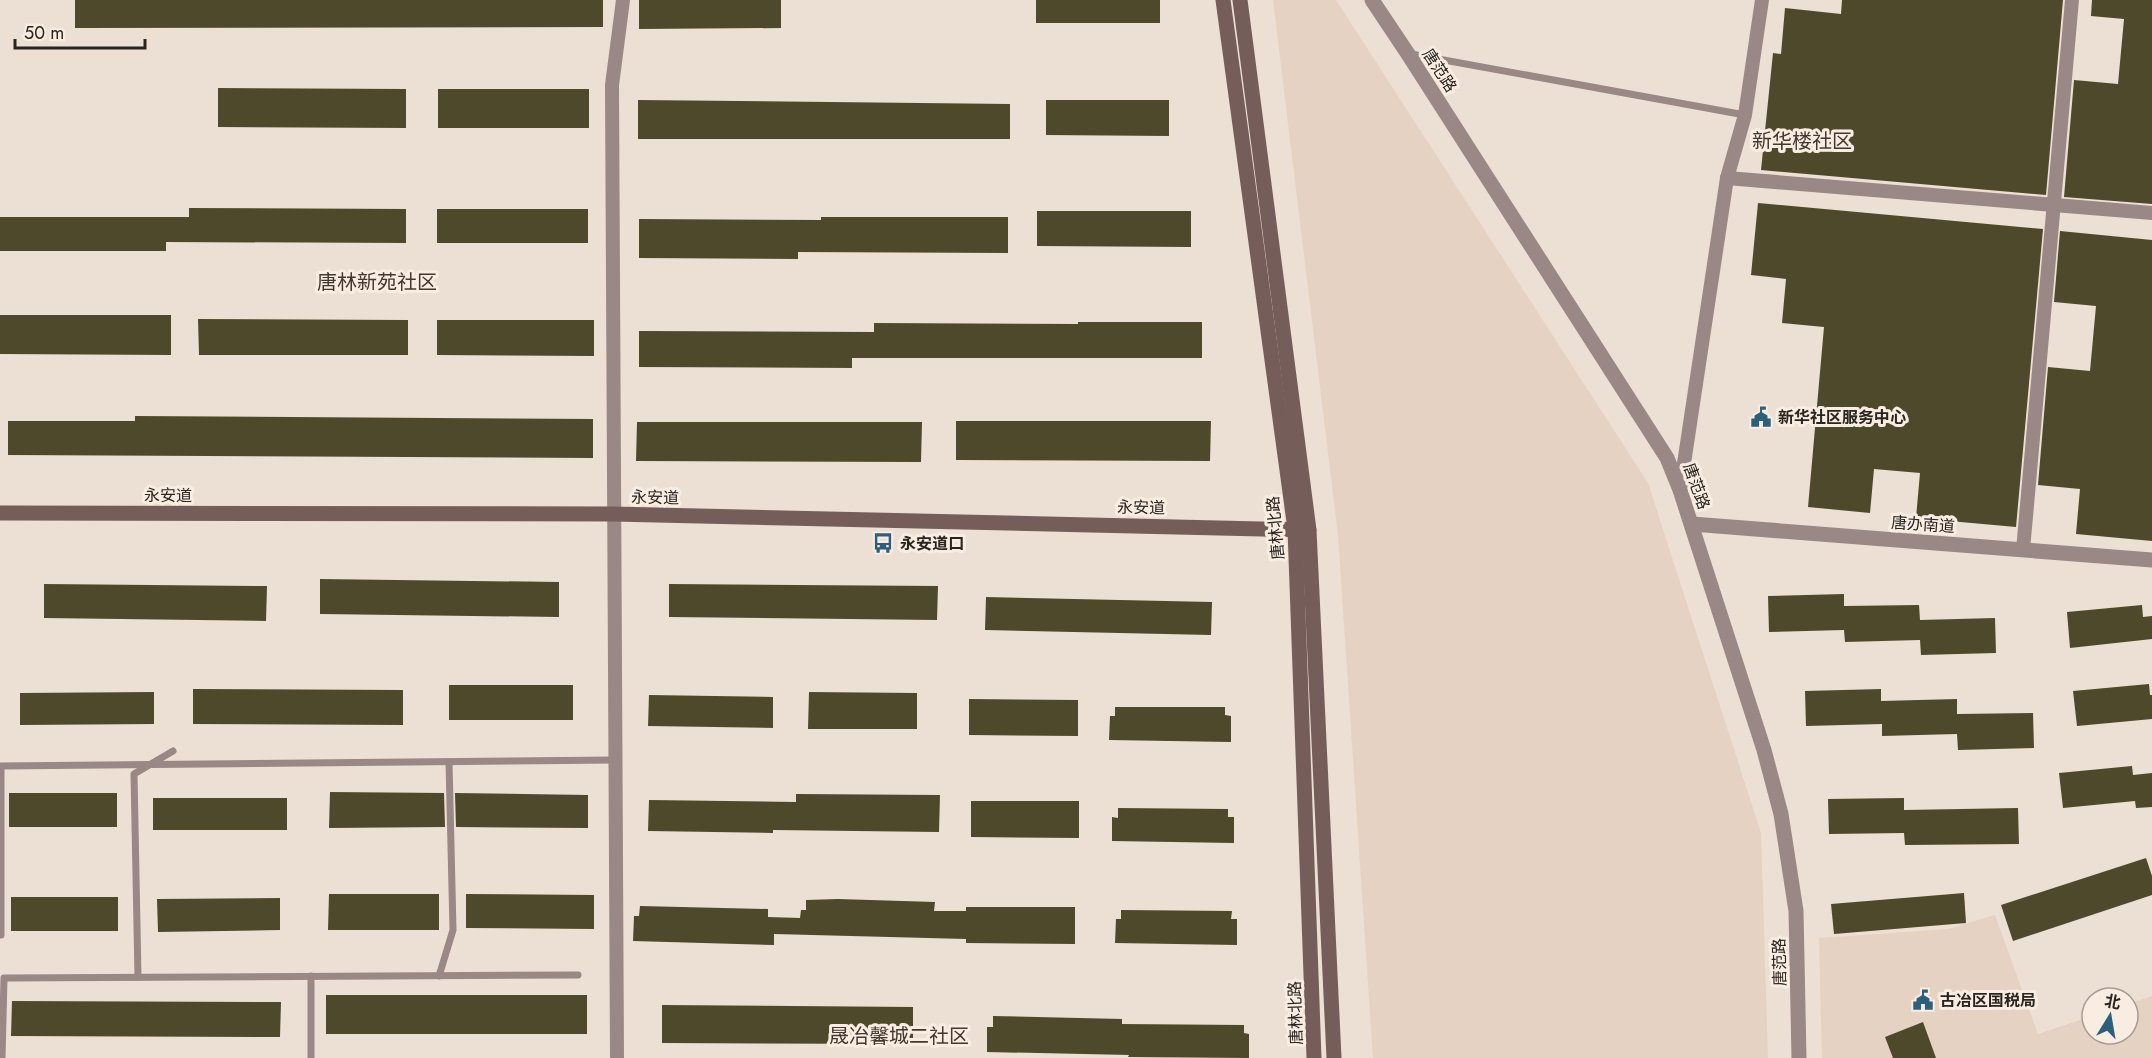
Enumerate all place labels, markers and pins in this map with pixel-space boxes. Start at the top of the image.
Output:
public building icon: 新华社区服务中心 [1749,405,1773,429]
place label: 新华社区服务中心 [1778,406,1906,429]
bus stop icon: 永安道口 [871,531,895,555]
place label: 永安道口 [900,532,964,555]
public building icon: 古冶区国税局 [1911,988,1935,1012]
place label: 古冶区国税局 [1940,989,2036,1012]

